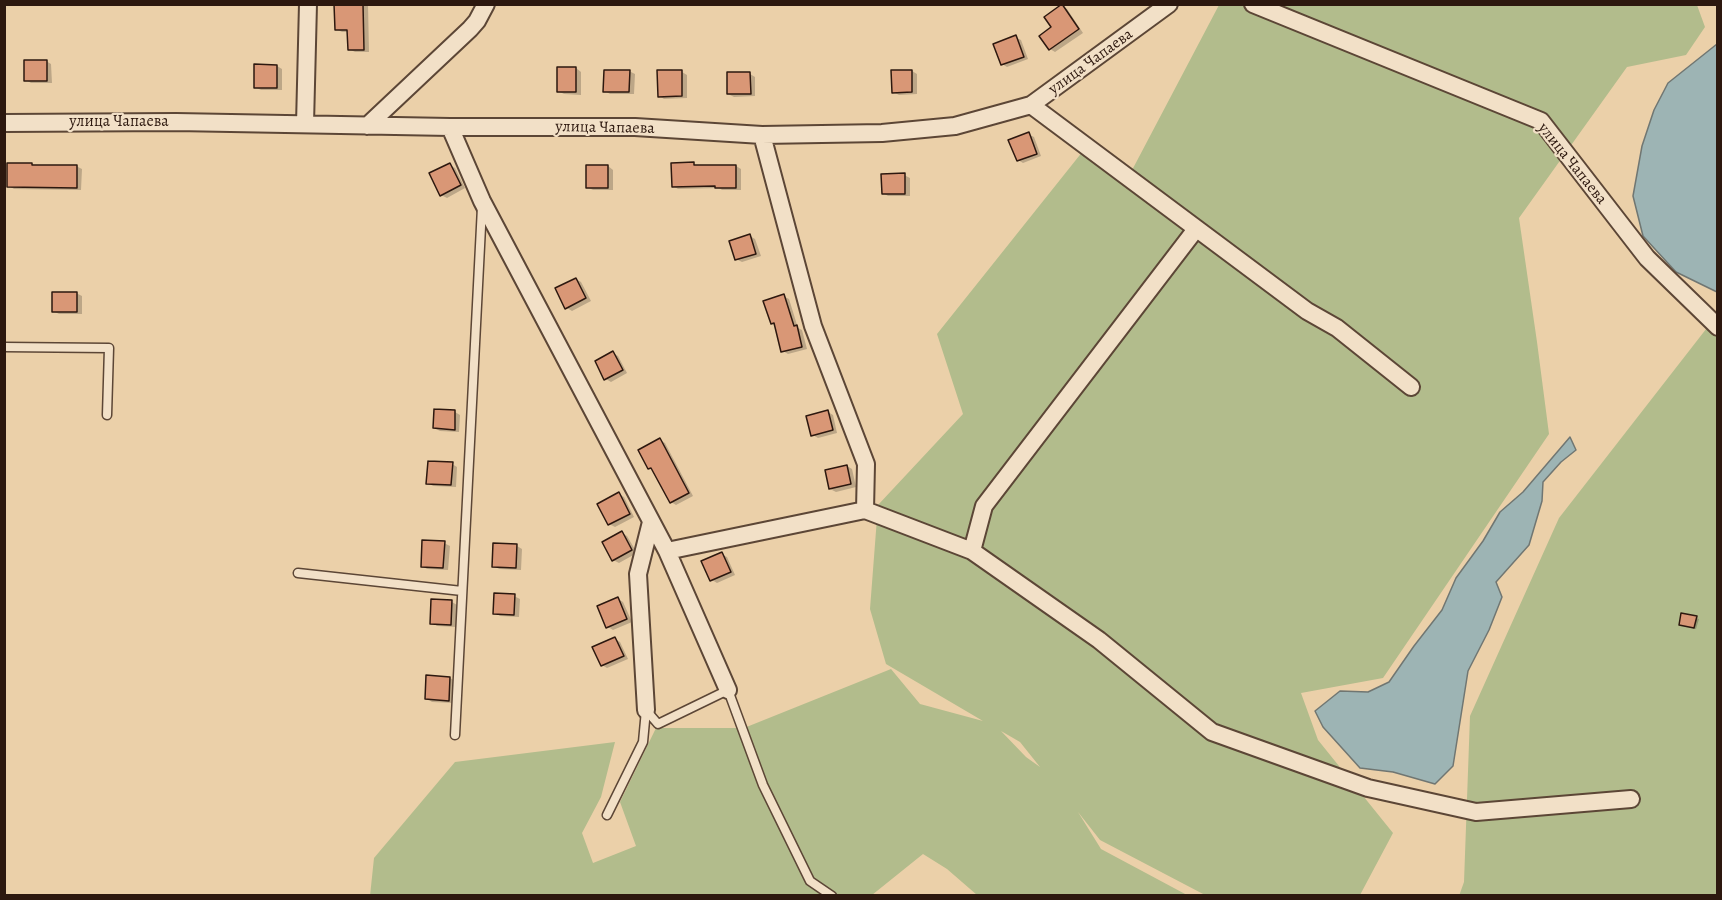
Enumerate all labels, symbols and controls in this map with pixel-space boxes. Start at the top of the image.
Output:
street label: улица Чапаева [1045,25,1137,99]
street label: улица Чапаева [69,112,169,132]
street label: улица Чапаева [555,118,655,138]
street label: улица Чапаева [1533,119,1611,209]

